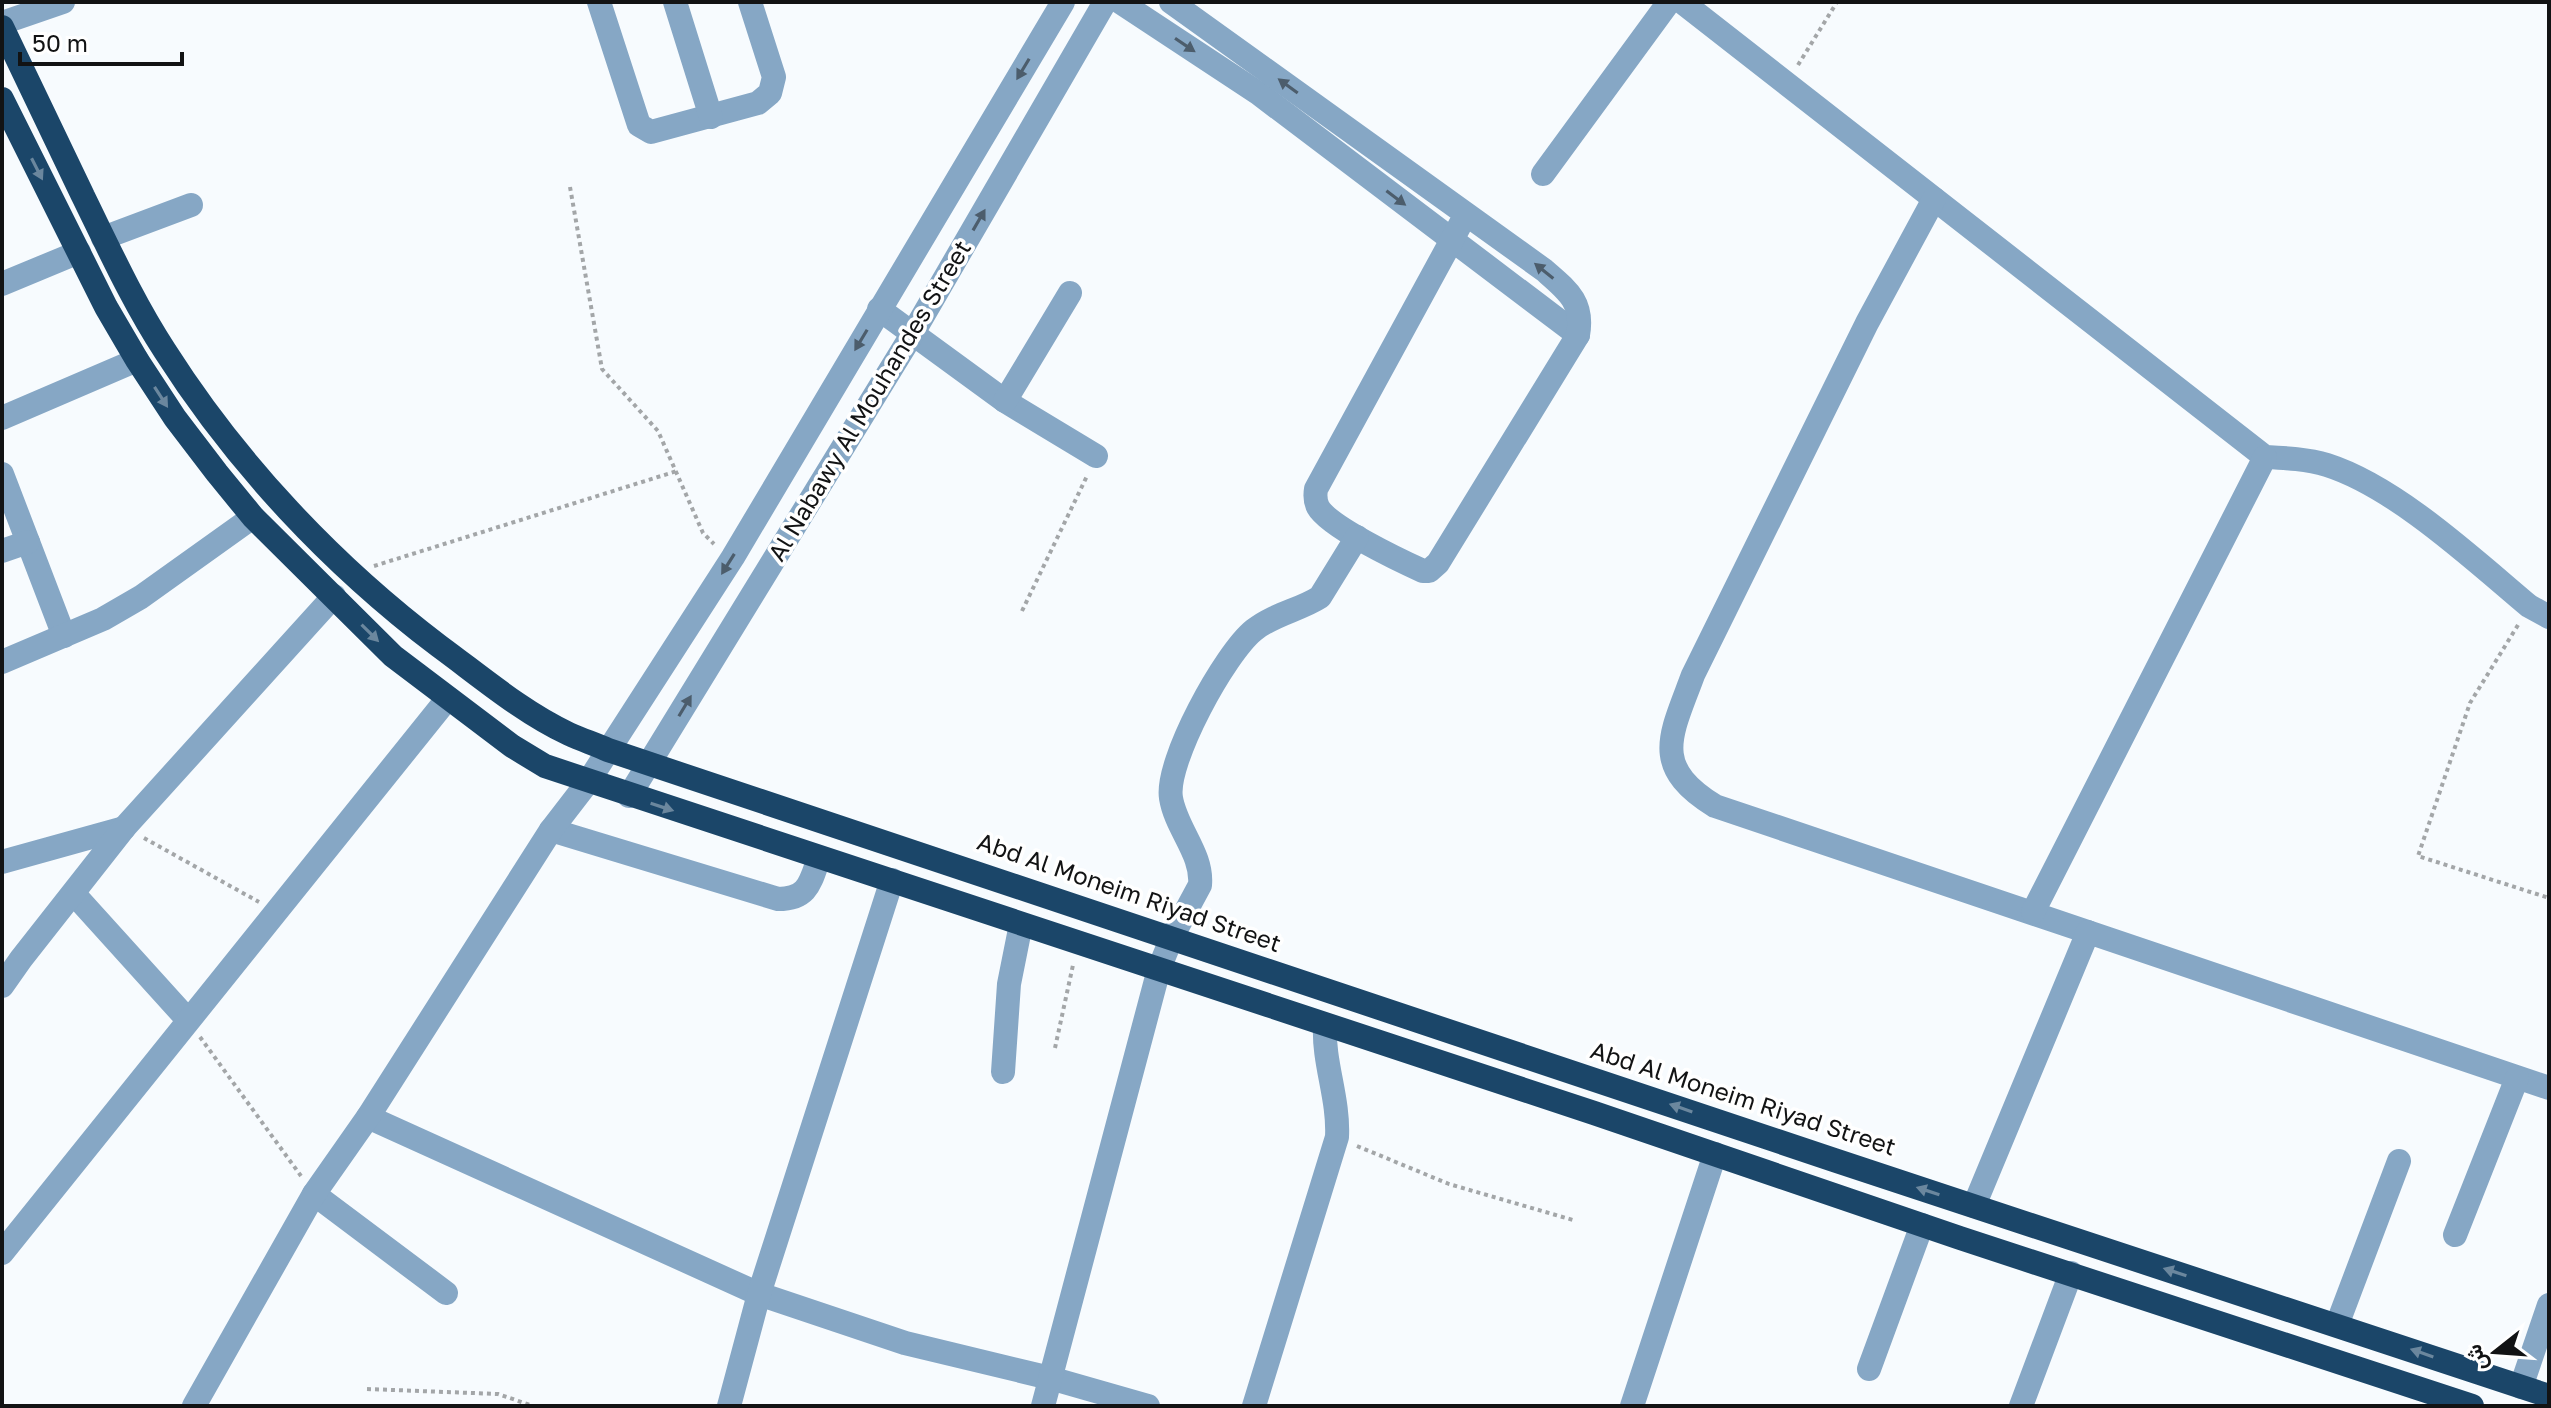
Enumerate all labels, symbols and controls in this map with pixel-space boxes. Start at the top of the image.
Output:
scale bar [20,16,182,66]
text: 50 m [32,28,88,57]
one-way arrow [1175,37,1196,52]
one-way arrow [1016,58,1030,80]
one-way arrow [1277,78,1299,94]
one-way arrow [30,157,44,180]
one-way arrow [1385,189,1406,205]
one-way arrow [972,209,986,231]
street label: Al Nabawy Al Mouhandes Street [761,235,976,566]
one-way arrow [1534,263,1554,280]
one-way arrow [854,329,868,351]
one-way arrow [153,387,168,408]
one-way arrow [722,553,736,575]
one-way arrow [360,623,379,642]
one-way arrow [678,695,692,717]
one-way arrow [650,801,674,813]
street label: Abd Al Moneim Riyad Street [974,826,1285,957]
street label: Abd Al Moneim Riyad Street [1587,1034,1900,1161]
one-way arrow [1669,1102,1693,1114]
one-way arrow [1916,1184,1940,1196]
one-way arrow [2163,1265,2187,1277]
north arrow [2455,1312,2535,1392]
text: ش [2459,1341,2493,1375]
one-way arrow [2410,1347,2434,1359]

